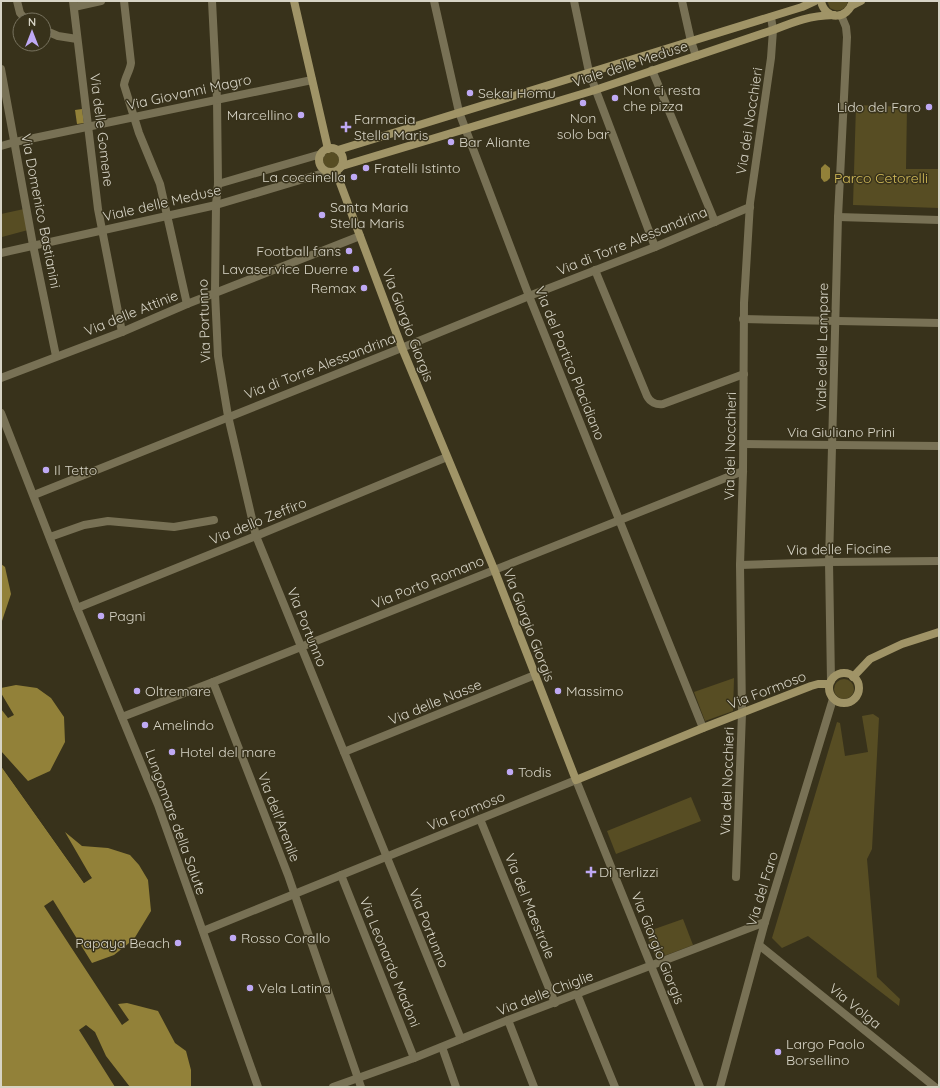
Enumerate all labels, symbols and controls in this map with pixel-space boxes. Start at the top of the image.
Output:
north arrow [12,12,52,52]
text: N [28,15,36,29]
street label: Viale delle Meduse [570,37,690,91]
street label: Via dei Nocchieri [732,66,766,176]
street label: Via Giovanni Magro [125,70,253,114]
street label: Via delle Gomene [86,72,118,188]
place label: Non ci resta che pizza [623,81,700,115]
place label: Sekai Homu [478,84,556,102]
marker: Sekai Homu [465,88,475,98]
marker: Non ci resta che pizza [610,93,620,103]
marker: Non solo bar [578,98,588,108]
place label: Lido del Faro [837,98,921,116]
marker: Lido del Faro [924,102,934,112]
place label: Marcellino [227,106,293,124]
place label: Non solo bar [557,109,610,143]
marker: Marcellino [296,110,306,120]
place label: Farmacia Stella Maris [354,110,428,144]
marker: Farmacia Stella Maris [341,122,351,132]
street label: Via Domenico Bastianini [17,132,65,290]
place label: Bar Aliante [459,133,530,151]
marker: Bar Aliante [446,137,456,147]
place label: Fratelli Istinto [374,159,460,177]
marker: Fratelli Istinto [361,163,371,173]
place label: La coccinella [262,168,346,186]
park label: Parco Cetorelli [834,169,928,187]
marker: La coccinella [349,172,359,182]
street label: Viale delle Meduse [101,181,223,225]
place label: Santa Maria Stella Maris [330,198,408,232]
street label: Via di Torre Alessandrina [554,203,710,279]
marker: Santa Maria Stella Maris [317,210,327,220]
place label: Football fans [256,242,341,260]
marker: Football fans [344,246,354,256]
place label: Lavaservice Duerre [222,260,348,278]
marker: Lavaservice Duerre [351,264,361,274]
street label: Via Giorgio Giorgis [378,266,438,384]
street label: Via Portunno [194,279,214,363]
place label: Remax [311,279,356,297]
street label: Viale delle Lampare [812,282,832,411]
marker: Remax [359,283,369,293]
street label: Via del Portico Placidiano [531,284,609,442]
street label: Via delle Attinie [81,286,181,340]
street label: Via di Torre Alessandrina [242,329,398,403]
street label: Via dei Nocchieri [720,392,740,500]
street label: Via Giuliano Prini [787,423,895,441]
place label: Il Tetto [54,461,97,479]
marker: Il Tetto [41,465,51,475]
street label: Via dello Zeffiro [207,493,309,549]
street label: Via delle Fiocine [787,539,892,559]
street label: Via Porto Romano [369,551,487,613]
street label: Via Giorgio Giorgis [499,566,559,684]
street label: Via Portunno [283,585,331,669]
place label: Pagni [109,607,146,625]
marker: Pagni [96,611,106,621]
street label: Via Formoso [725,667,809,713]
street label: Via delle Nasse [386,675,484,729]
place label: Oltremare [145,682,211,700]
place label: Massimo [566,682,623,700]
marker: Oltremare [132,686,142,696]
marker: Massimo [553,686,563,696]
place label: Amelindo [153,716,214,734]
marker: Amelindo [140,720,150,730]
street label: Via dei Nocchieri [716,727,738,835]
place label: Hotel del mare [180,743,276,761]
street label: Lungomare della Salute [141,747,211,897]
marker: Hotel del mare [167,747,177,757]
place label: Todis [518,763,551,781]
marker: Todis [505,767,515,777]
street label: Via dell'Arenile [254,770,304,864]
street label: Via Formoso [424,787,508,835]
street label: Via del Faro [742,849,782,929]
street label: Via del Maestrale [501,851,559,961]
place label: Di Terlizzi [599,863,659,881]
marker: Di Terlizzi [586,867,596,877]
street label: Via Portunno [405,886,453,970]
street label: Via Giorgio Giorgis [627,889,689,1007]
street label: Via Leonardo Madoni [356,894,424,1030]
place label: Rosso Corallo [241,929,330,947]
marker: Rosso Corallo [228,933,238,943]
place label: Papaya Beach [75,934,170,952]
marker: Papaya Beach [173,938,183,948]
street label: Via delle Chiglie [494,966,596,1020]
place label: Vela Latina [258,979,331,997]
street label: Via Volga [825,979,885,1033]
marker: Vela Latina [245,983,255,993]
place label: Largo Paolo Borsellino [786,1035,865,1069]
marker: Largo Paolo Borsellino [773,1047,783,1057]

